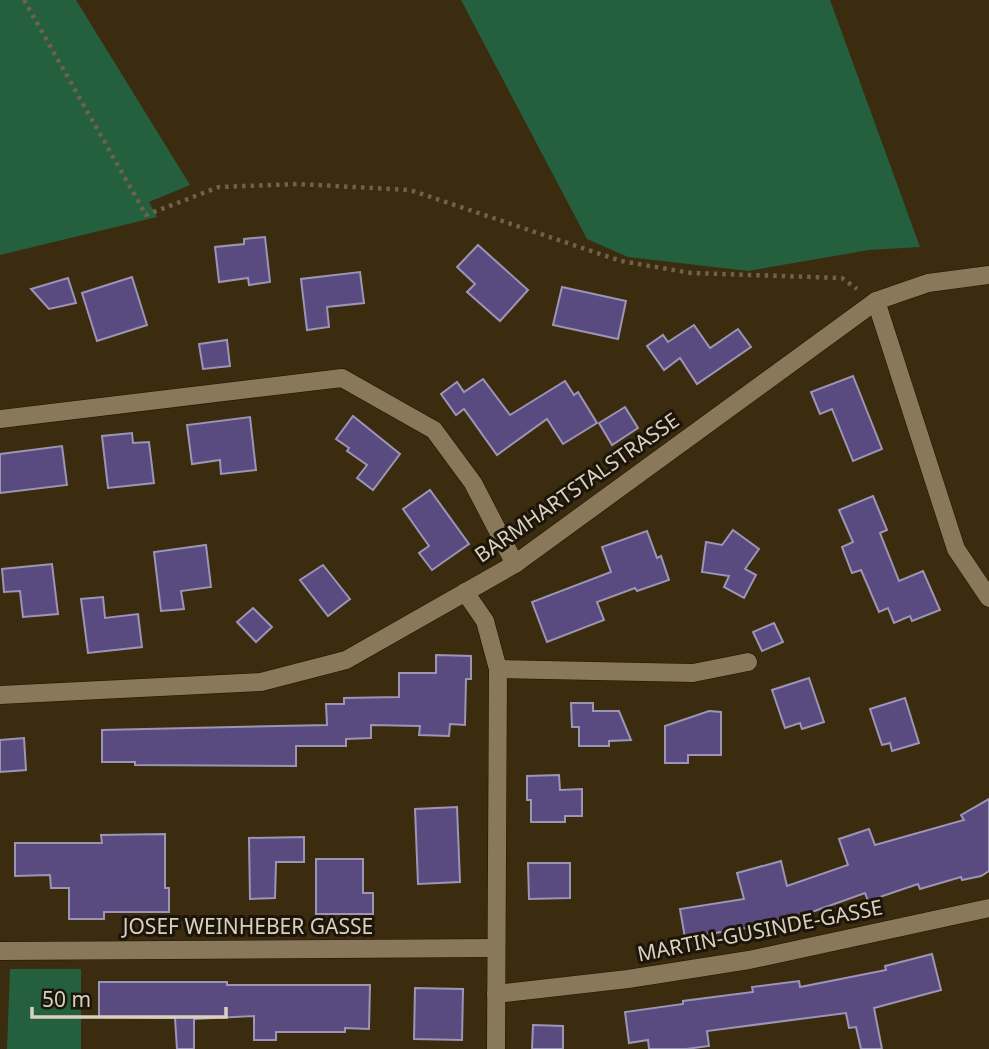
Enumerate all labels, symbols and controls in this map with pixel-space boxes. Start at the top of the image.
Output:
street label: BARMHARTSTALSTRASSE [469,406,684,568]
street label: MARTIN-GUSINDE-GASSE [635,892,885,968]
street label: JOSEF WEINHEBER GASSE [121,912,373,940]
scale bar [32,976,226,1020]
text: 50 m [42,985,91,1013]

